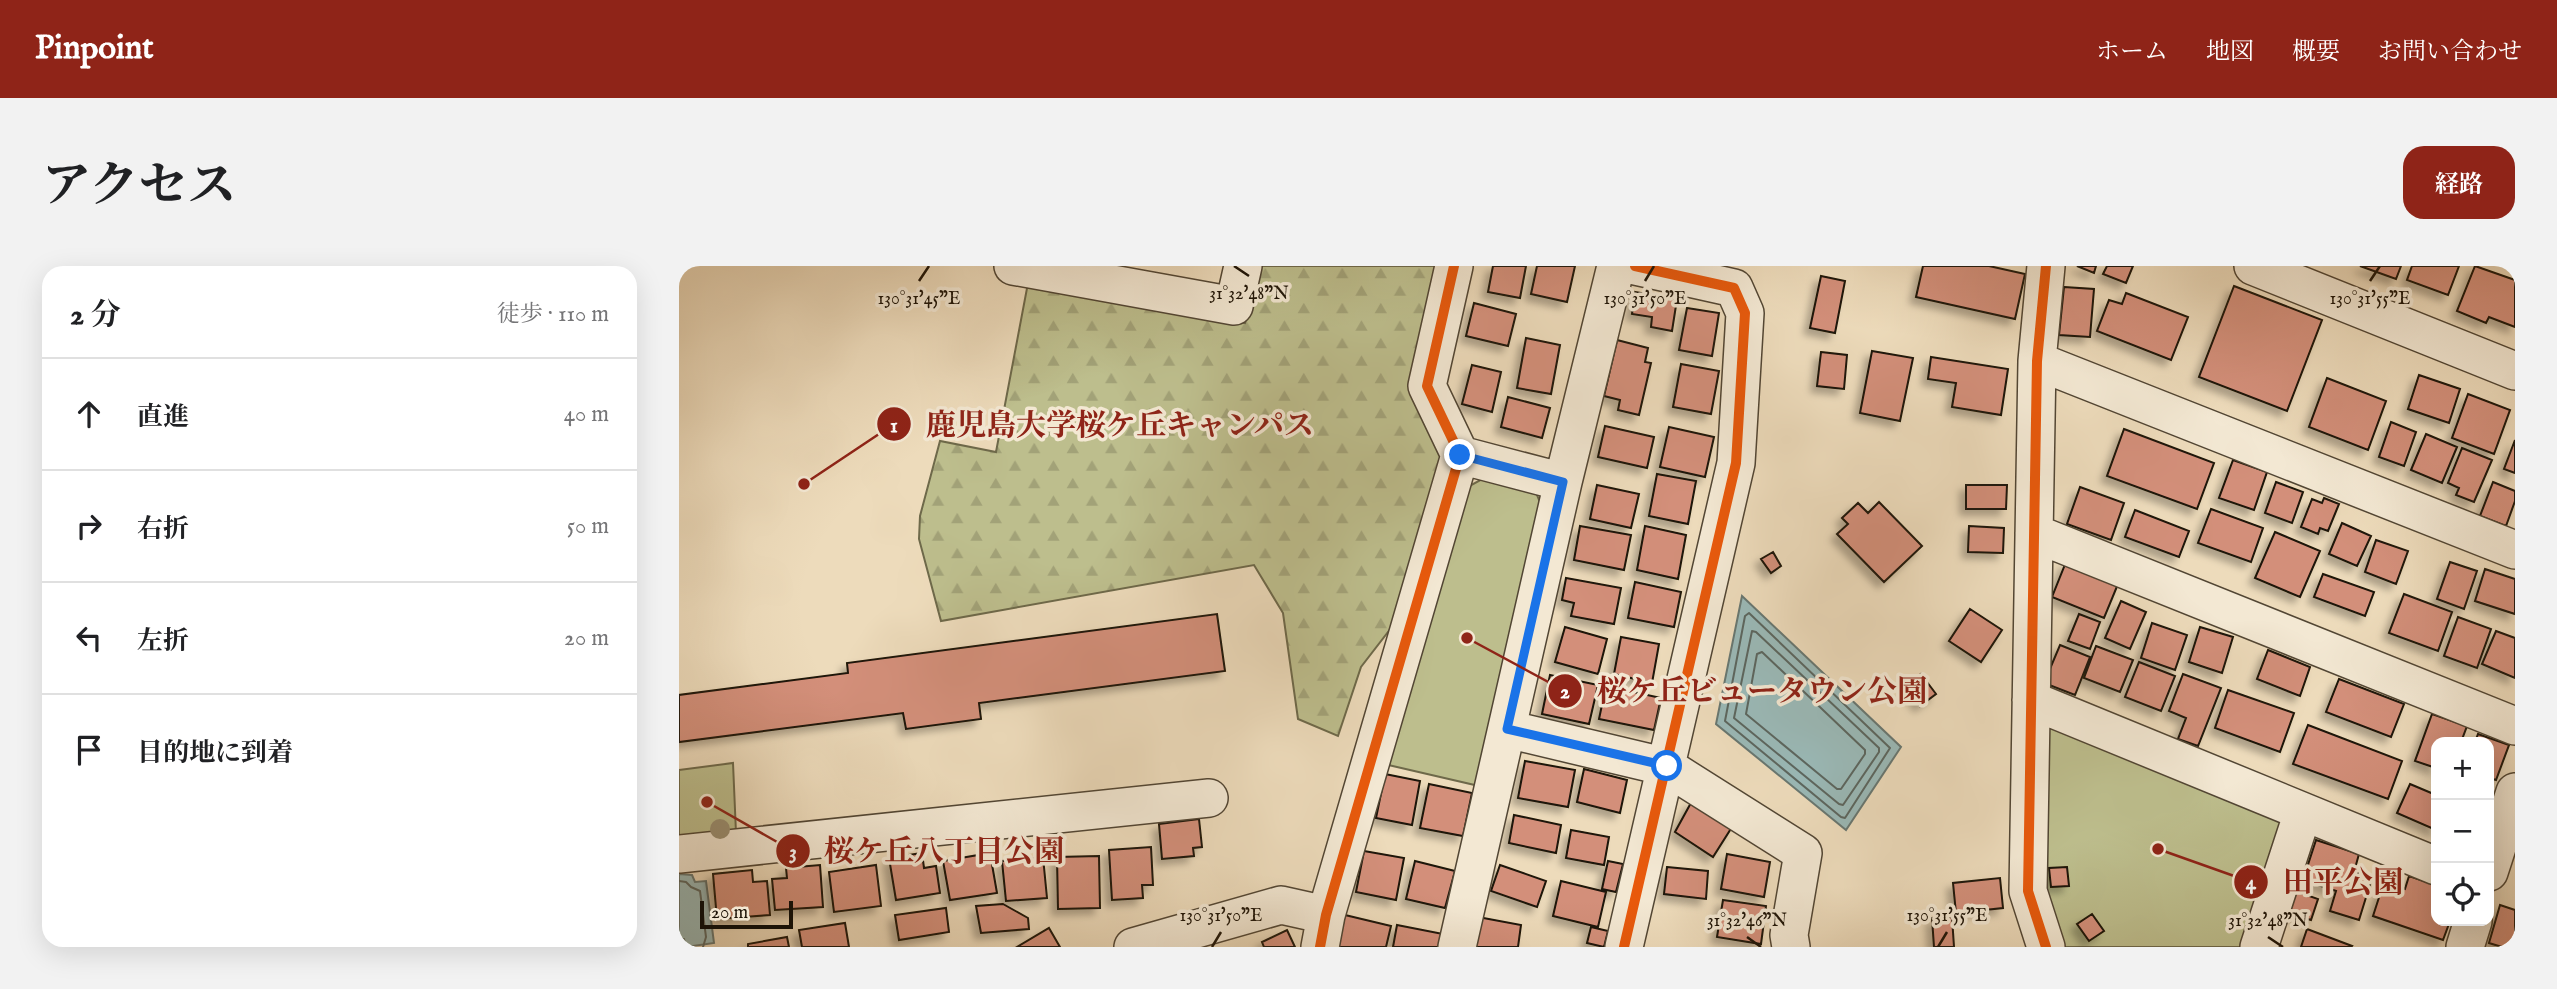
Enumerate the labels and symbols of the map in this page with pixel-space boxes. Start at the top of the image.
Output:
text: 31°32'48"N [1209,283,1289,306]
text: 130°31'45"E [877,288,961,311]
text: 130°31'50"E [1603,288,1687,311]
text: 130°31'55"E [2330,288,2410,311]
callout: 鹿児島大学桜ケ丘キャンパス [876,399,1329,450]
text: 鹿児島大学桜ケ丘キャンパス [926,408,1314,446]
text: 1 [890,413,898,440]
route end [1444,439,1475,470]
callout: 桜ケ丘ビュータウン公園 [1548,665,1941,716]
text: 桜ケ丘ビュータウン公園 [1597,674,1927,712]
text: 2 [1560,679,1570,706]
route start [1651,750,1682,781]
callout: 桜ケ丘八丁目公園 [775,825,1078,876]
text: 桜ケ丘八丁目公園 [824,834,1064,872]
text: 3 [789,839,797,866]
callout: 田平公園 [2234,856,2417,907]
text: 田平公園 [2283,865,2403,903]
text: 4 [2246,870,2257,897]
scale bar [700,898,793,930]
text: 130°31'50"E [1179,905,1263,928]
text: 130°31'55"E [1907,905,1987,928]
text: 31°32'46"N [1707,910,1788,933]
text: 31°32'48"N [2228,910,2308,933]

